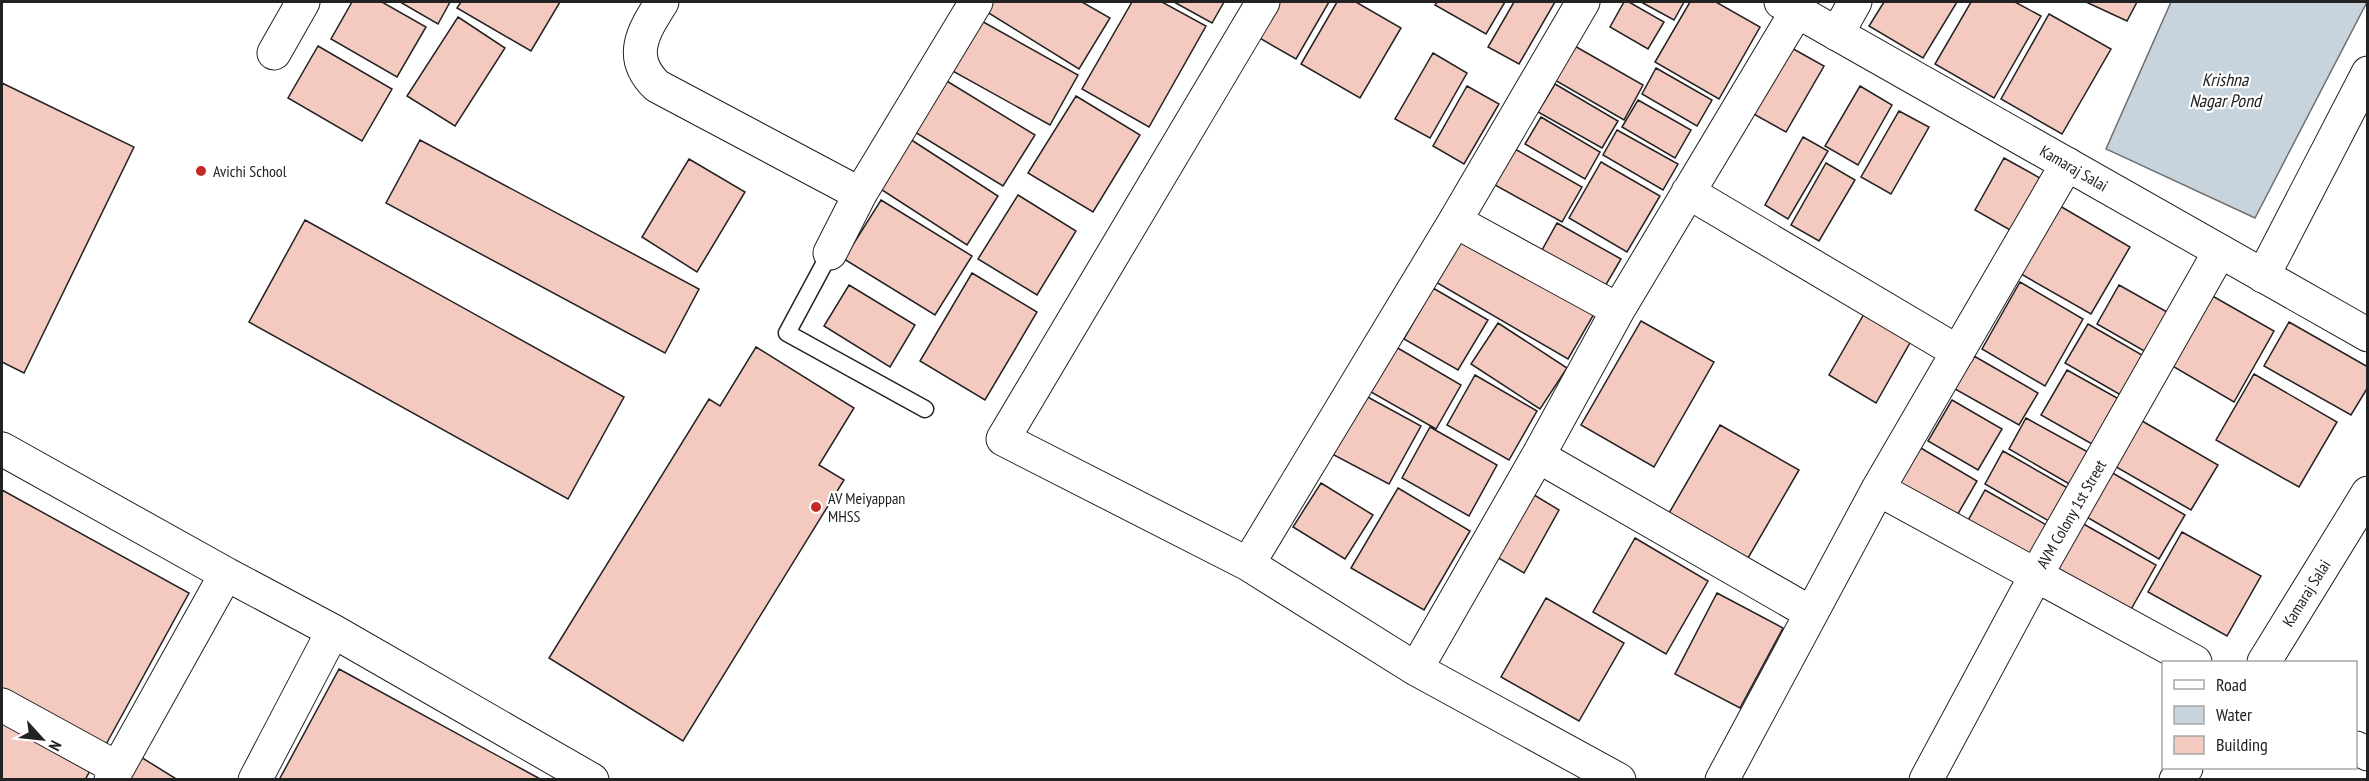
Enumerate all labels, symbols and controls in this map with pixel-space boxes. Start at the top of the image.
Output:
water label: Krishna Nagar Pond [2189,68,2263,112]
street label: Kamaraj Salai [2036,141,2112,195]
place label: Avichi School [213,161,287,181]
marker: Avichi School [194,164,208,178]
street label: AVM Colony 1st Street [2032,456,2110,572]
place label: AV Meiyappan MHSS [828,488,905,526]
marker: AV Meiyappan MHSS [809,500,823,514]
street label: Kamaraj Salai [2278,556,2334,630]
legend [2162,661,2357,769]
text: Road [2216,673,2247,696]
text: Water [2216,703,2252,726]
north arrow [12,709,72,769]
text: Building [2216,733,2268,756]
text: N [44,737,66,754]

